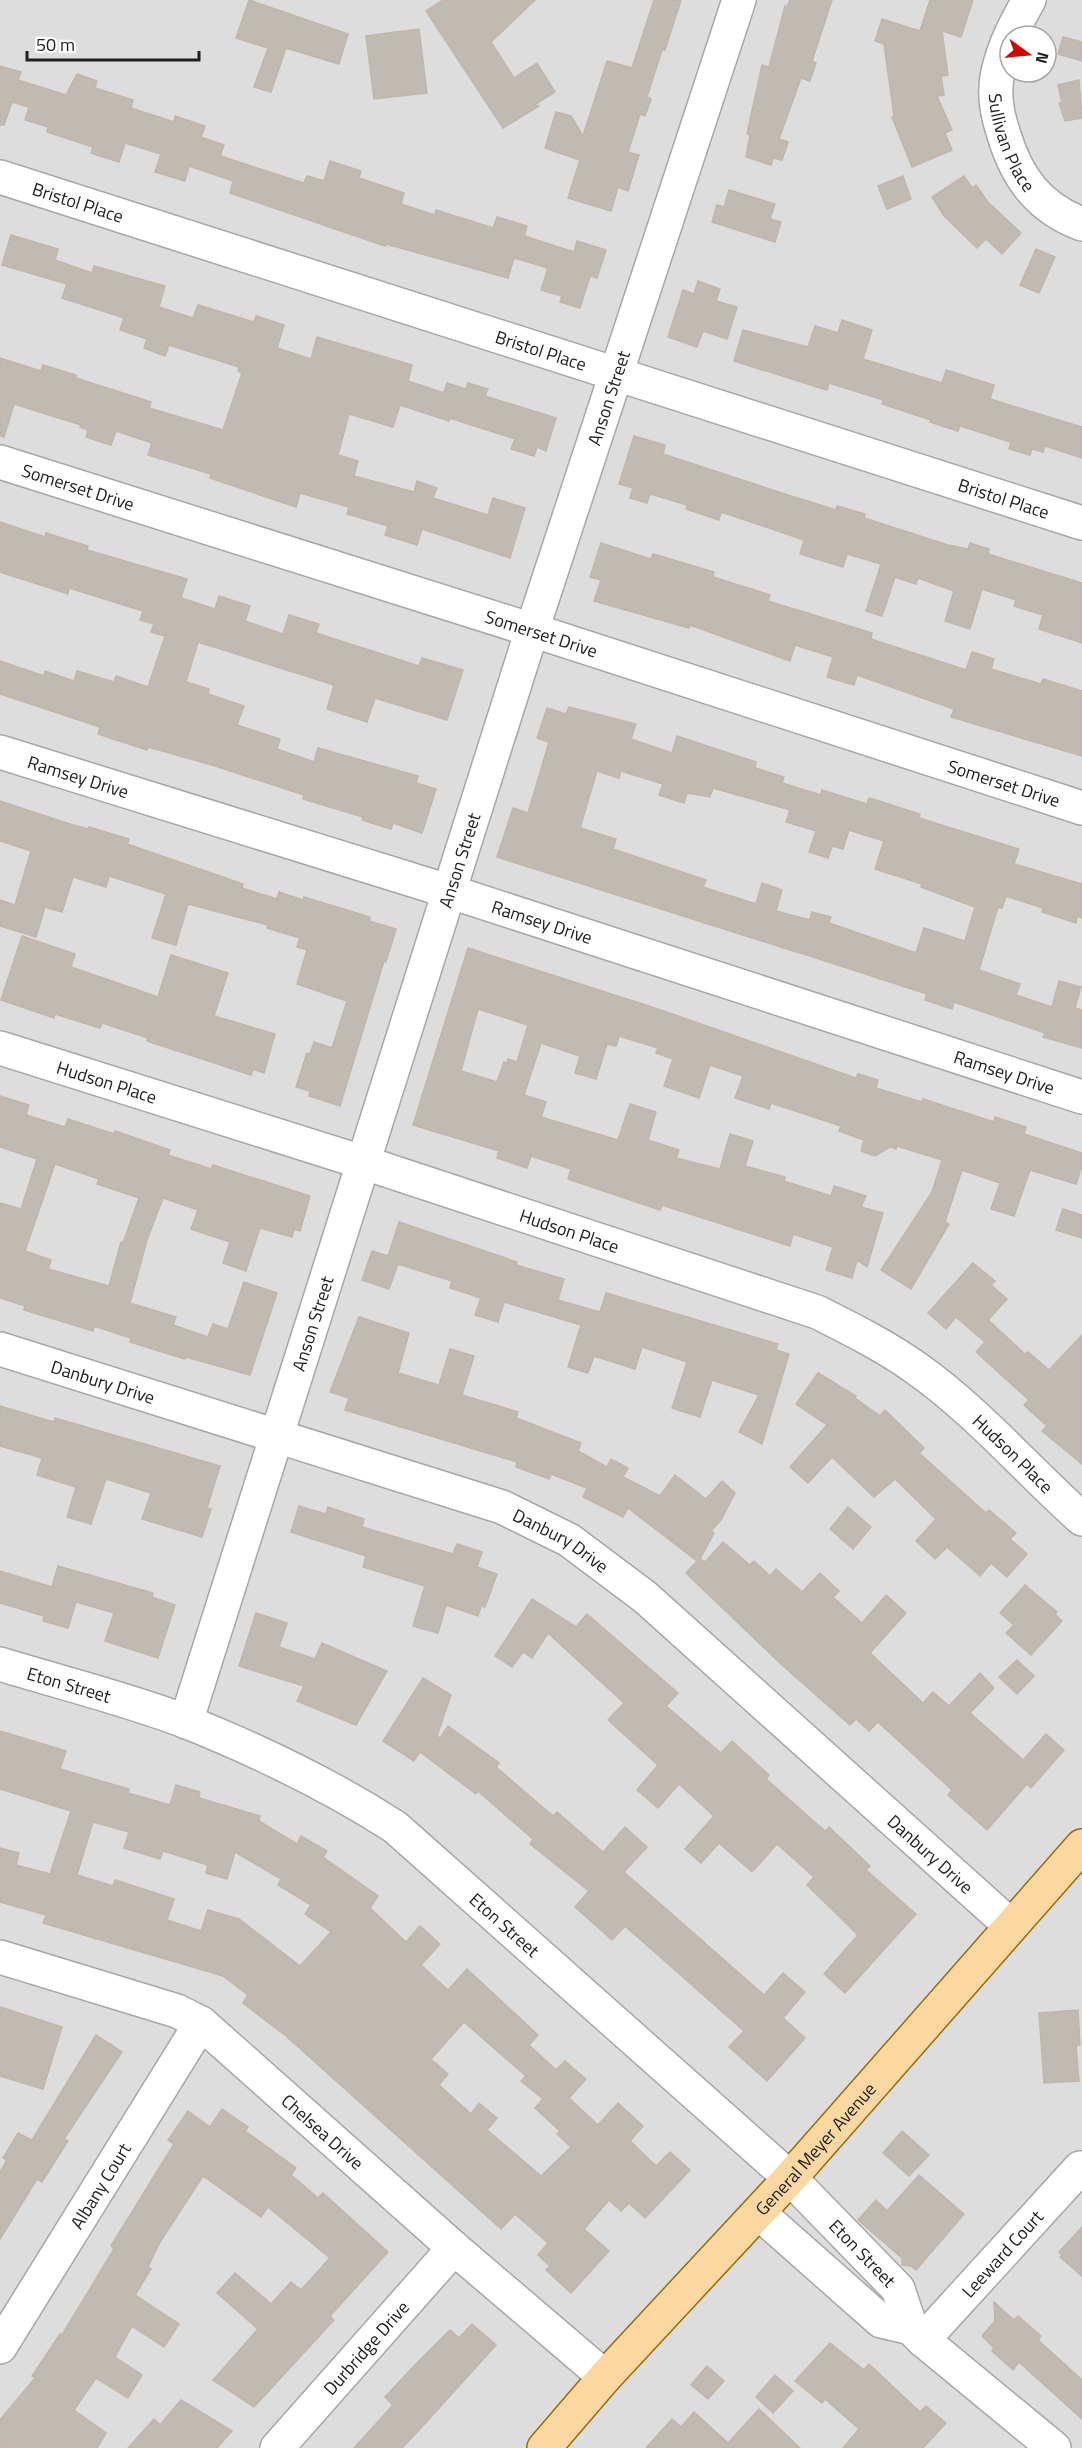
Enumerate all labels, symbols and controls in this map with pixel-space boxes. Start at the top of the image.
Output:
scale bar [27,24,200,62]
north arrow [998,24,1058,84]
text: 50 m [36,31,75,58]
text: N [1029,49,1056,66]
street label: Sullivan Place [982,93,1042,197]
street label: Bristol Place [29,175,127,229]
street label: Bristol Place [492,323,590,377]
street label: Anson Street [580,346,637,449]
street label: Somerset Drive [18,456,138,517]
street label: Bristol Place [955,471,1053,525]
street label: Somerset Drive [482,603,601,664]
street label: Ramsey Drive [24,748,132,805]
street label: Somerset Drive [944,752,1064,814]
street label: Anson Street [431,809,487,911]
street label: Ramsey Drive [488,893,596,951]
street label: Ramsey Drive [950,1043,1058,1101]
street label: Hudson Place [53,1053,160,1110]
street label: Hudson Place [516,1201,623,1259]
street label: Anson Street [285,1272,340,1375]
street label: Danbury Drive [48,1352,158,1410]
street label: Hudson Place [967,1407,1060,1499]
street label: Danbury Drive [508,1501,615,1579]
street label: Eton Street [24,1659,115,1709]
street label: Danbury Drive [882,1808,980,1900]
street label: Eton Street [464,1886,546,1964]
street label: General Meyer Avenue [748,2076,882,2221]
street label: Chelsea Drive [276,2087,370,2176]
street label: Albany Court [63,2137,138,2234]
street label: Leeward Court [955,2203,1049,2303]
street label: Eton Street [823,2213,903,2293]
street label: Durbridge Drive [316,2294,415,2401]

